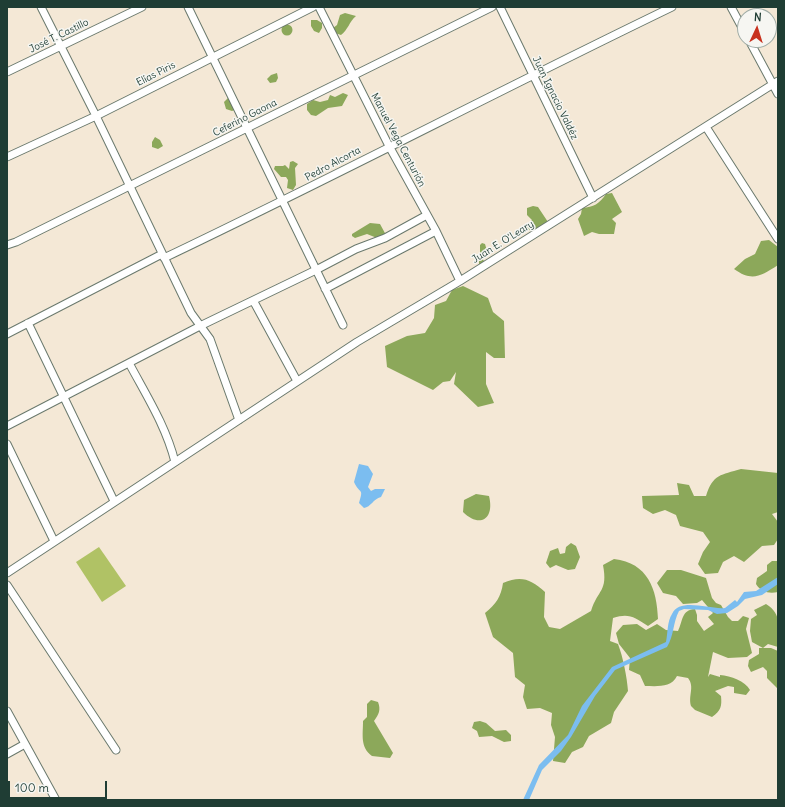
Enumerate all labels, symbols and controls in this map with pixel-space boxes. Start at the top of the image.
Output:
north arrow [737,8,777,48]
text: N [753,10,762,24]
street label: José T. Castillo [27,16,91,56]
street label: Juan Ignacio Valdéz [530,54,580,142]
street label: Elías Piris [135,59,177,89]
street label: Manuel Vega Centurión [368,91,428,189]
street label: Ceferino Gaona [211,97,279,139]
street label: Pedro Alcorta [303,144,363,184]
street label: Juan E. O'Leary [470,218,536,266]
scale bar [10,773,109,799]
text: 100 m [15,780,49,795]

